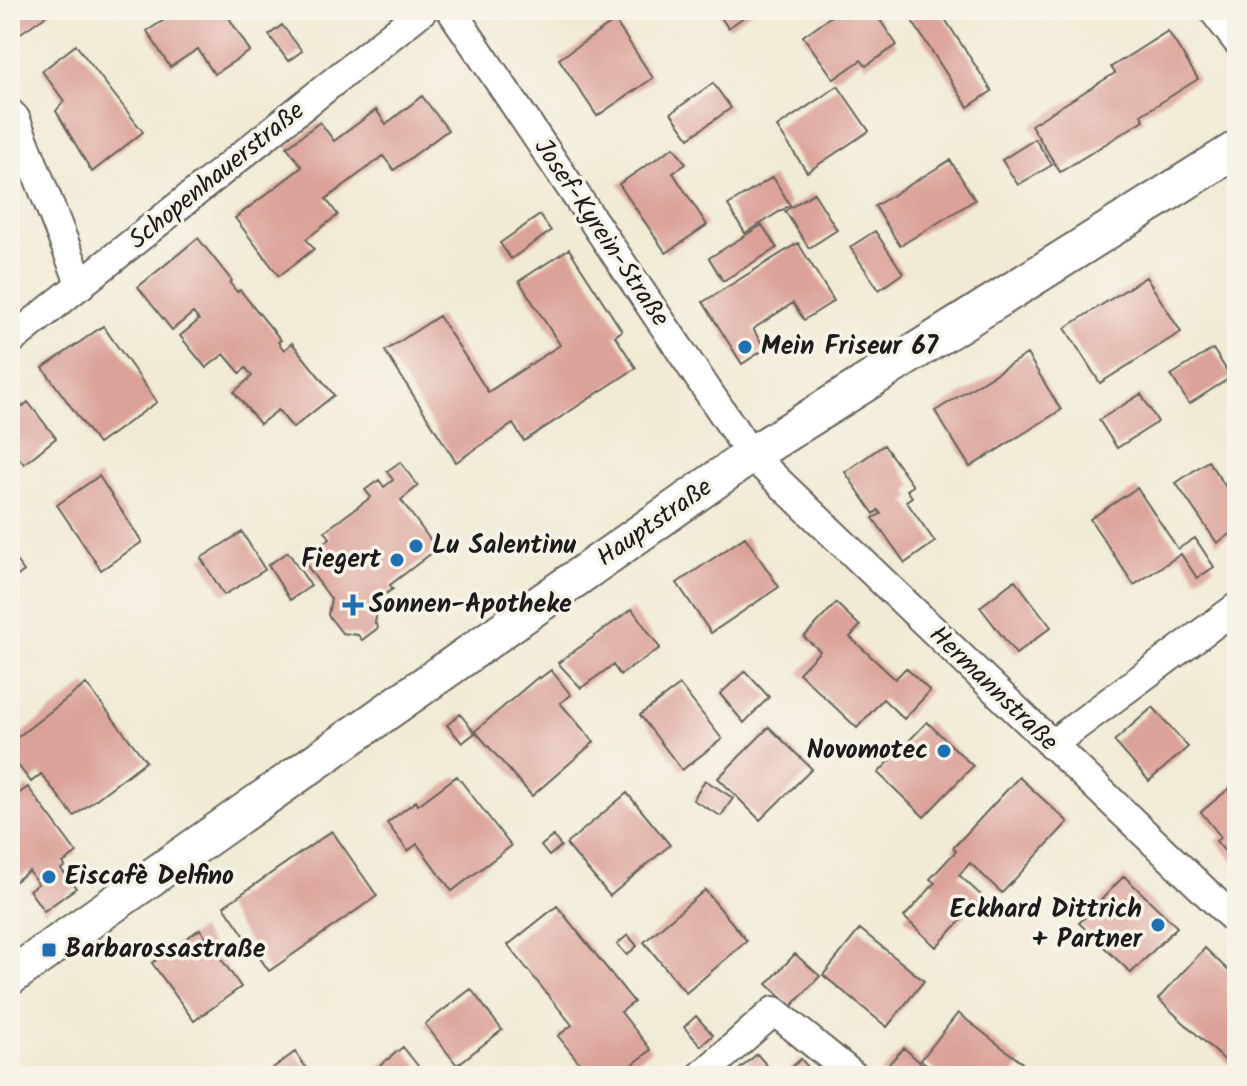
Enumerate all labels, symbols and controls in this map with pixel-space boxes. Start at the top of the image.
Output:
street label: Schopenhauerstraße [120,91,315,261]
street label: Josef-Kyrein-Straße [522,130,680,336]
place label: Mein Friseur 67 [761,326,939,368]
marker: Mein Friseur 67 [736,338,754,356]
street label: Hauptstraße [588,467,722,578]
place label: Lu Salentinu [432,525,576,567]
marker: Lu Salentinu [407,537,425,555]
place label: Fiegert [301,539,381,581]
marker: Fiegert [388,551,406,569]
place label: Sonnen-Apotheke [369,584,572,626]
marker: Sonnen-Apotheke [344,596,362,614]
street label: Hermannstraße [918,616,1068,762]
place label: Novomotec [807,730,928,772]
marker: Novomotec [935,742,953,760]
place label: Eiscafè Delfino [65,856,234,898]
marker: Eiscafè Delfino [40,868,58,886]
place label: Eckhard Dittrich + Partner [950,889,1144,961]
marker: Eckhard Dittrich + Partner [1149,916,1167,934]
place label: Barbarossastraße [65,929,266,971]
marker: Barbarossastraße [40,941,58,959]

